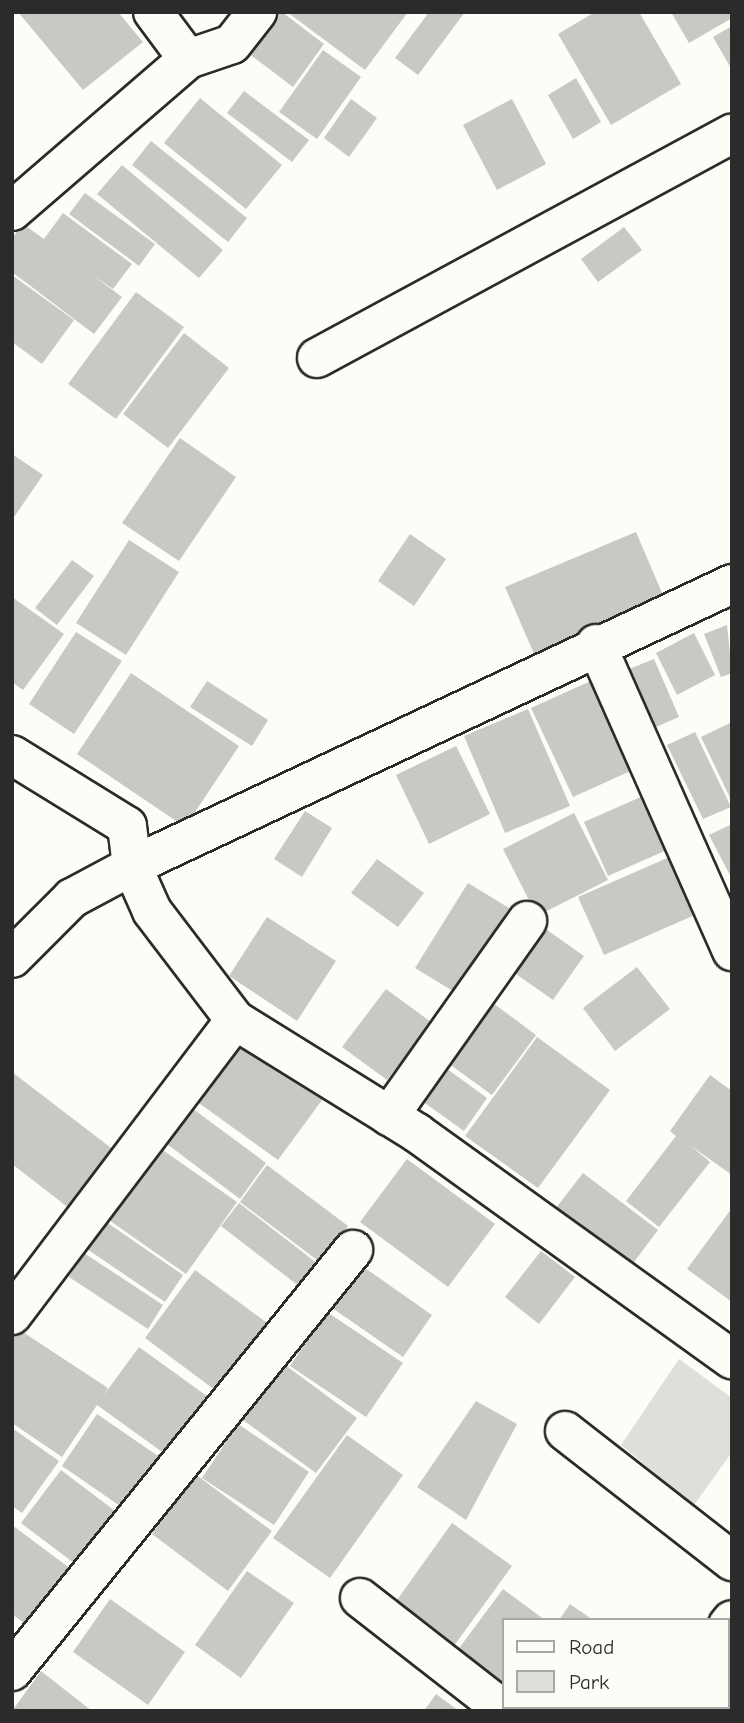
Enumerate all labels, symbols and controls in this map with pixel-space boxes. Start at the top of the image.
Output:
legend [503,1618,730,1709]
text: Road [569,1635,614,1659]
text: Park [569,1670,609,1694]

